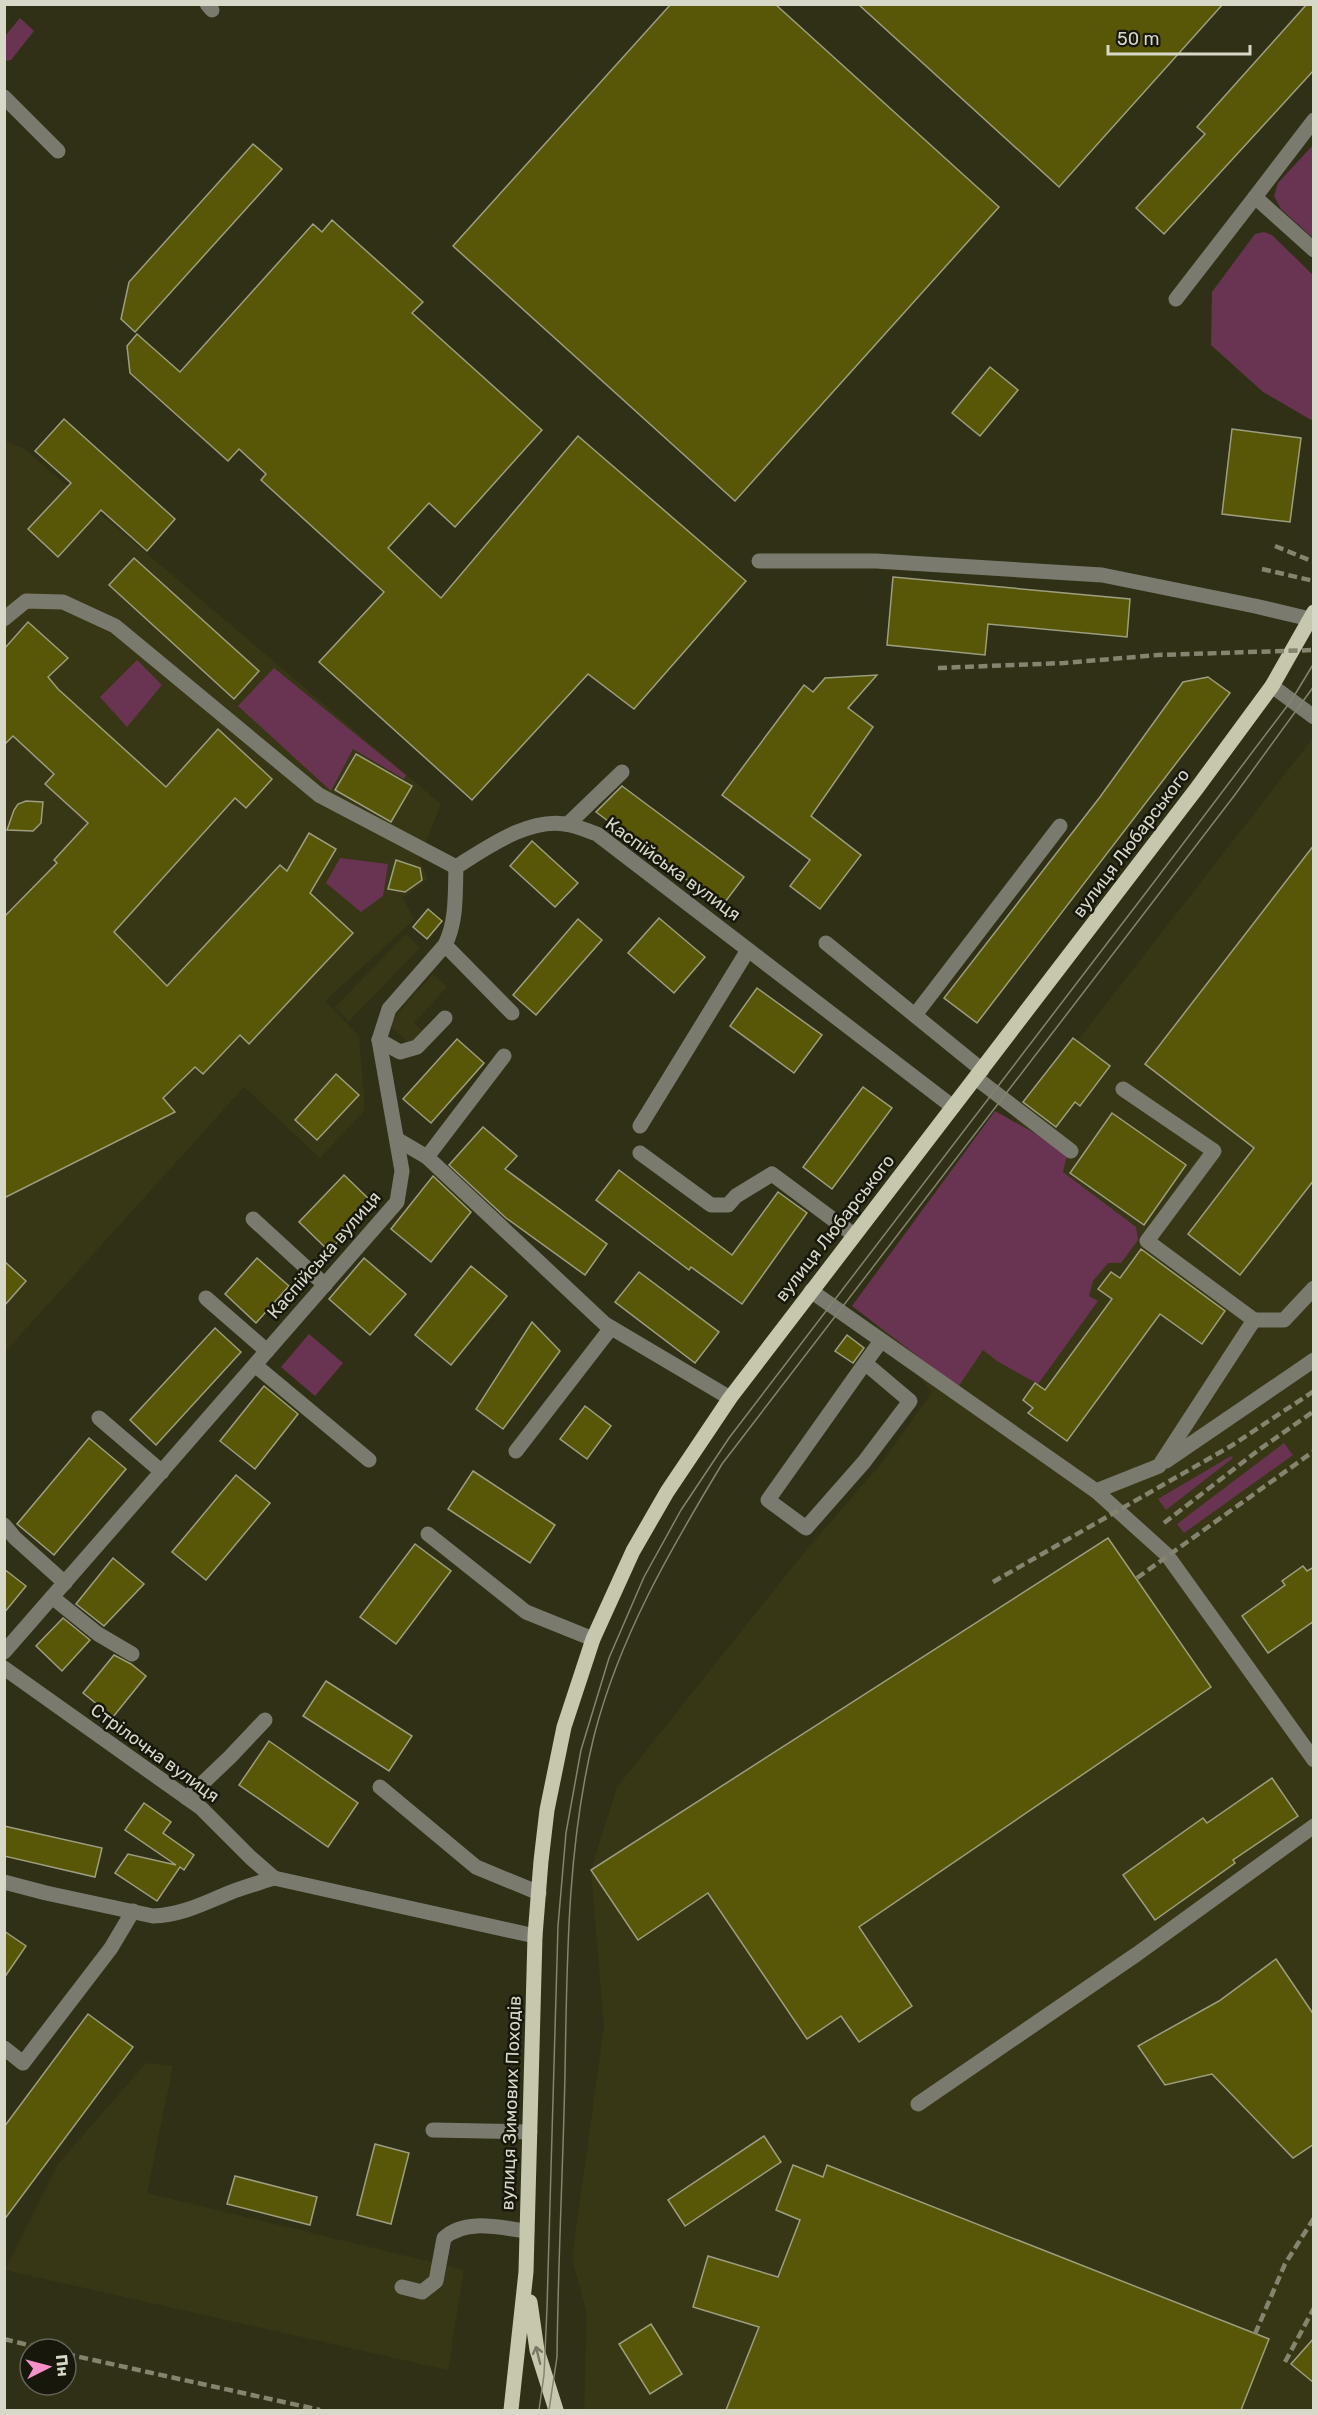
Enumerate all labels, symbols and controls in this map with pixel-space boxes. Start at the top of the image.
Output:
scale bar [1108,18,1250,56]
text: 50 m [1117,28,1160,50]
street label: вулиця Любарського [1068,764,1194,922]
street label: Каспійська вулиця [601,812,745,926]
street label: вулиця Любарського [771,1150,899,1306]
street label: Каспійська вулиця [263,1187,385,1323]
street label: Стрілочна вулиця [86,1699,224,1807]
street label: вулиця Зимових Походів [496,1995,526,2211]
north arrow [18,2337,78,2397]
one-way arrow [532,2345,544,2364]
text: Пн [52,2353,73,2377]

